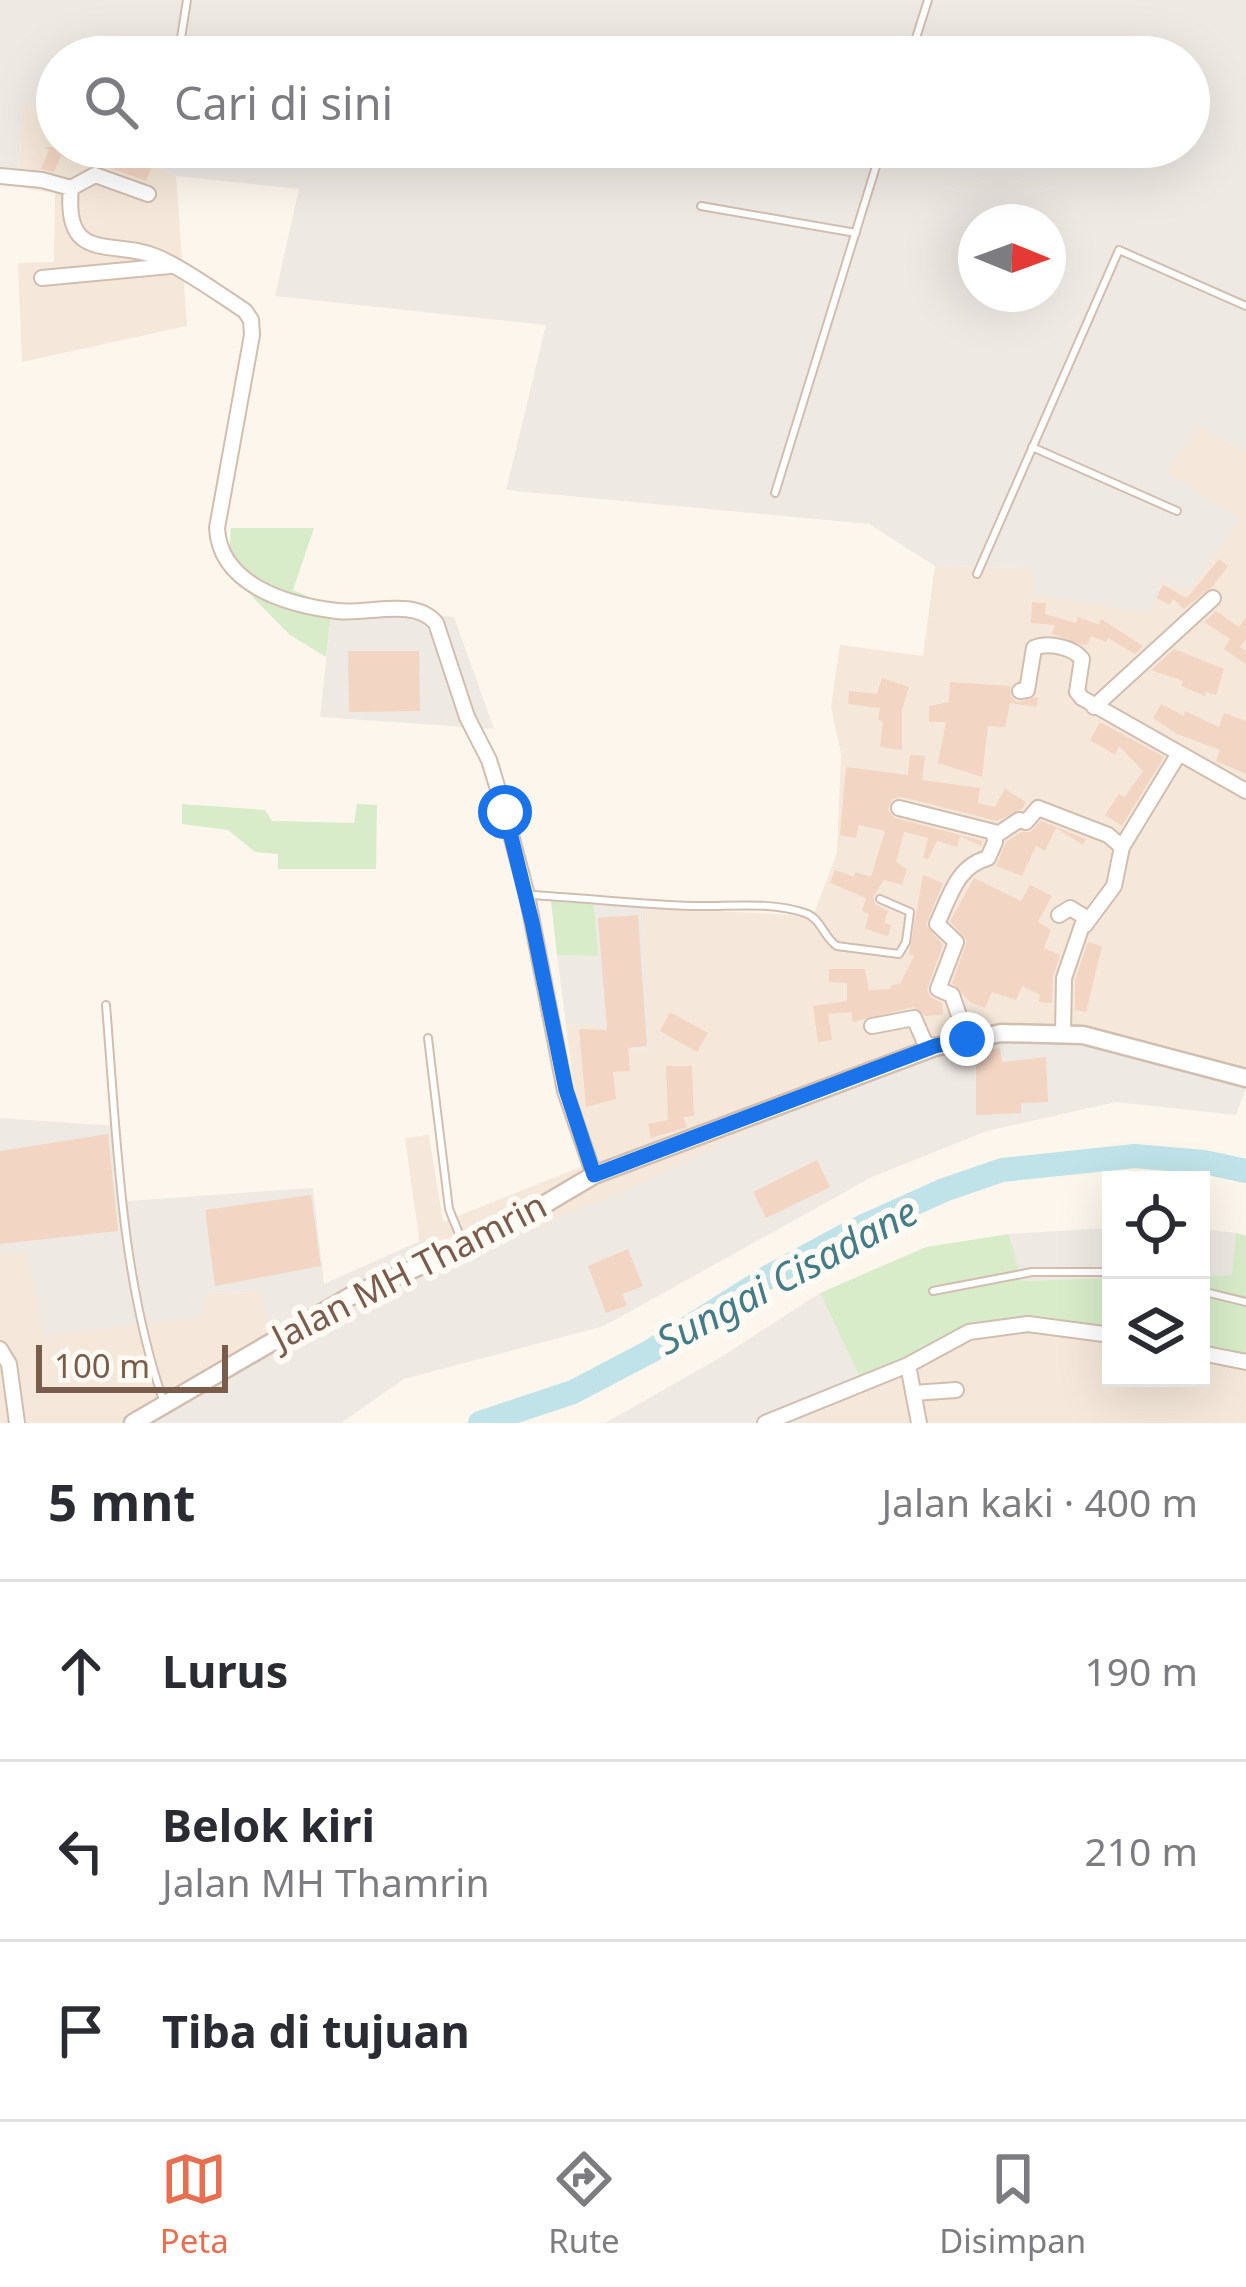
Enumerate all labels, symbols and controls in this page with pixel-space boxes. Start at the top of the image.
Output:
search box [36,36,1210,168]
icon: search [78,69,144,135]
text: Cari di sini [174,72,393,133]
north arrow [958,204,1066,312]
route start [478,785,532,839]
route end [940,1012,994,1066]
map controls [1102,1171,1210,1387]
button: locate [1102,1171,1210,1279]
street label: Jalan MH Thamrin [260,1180,555,1362]
water label: Sungai Cisadane [646,1184,926,1366]
button: layers [1102,1279,1210,1387]
scale bar [36,1339,228,1392]
text: 100 m [54,1343,150,1388]
text: 5 mnt [48,1466,195,1536]
text: Jalan kaki · 400 m [881,1475,1198,1528]
icon: ahead [48,1638,114,1704]
text: Lurus [162,1640,288,1701]
text: 190 m [1084,1644,1198,1697]
text: Belok kiri [162,1794,375,1855]
icon: left [48,1818,114,1884]
text: 210 m [1084,1824,1198,1877]
text: Jalan MH Thamrin [162,1855,490,1908]
icon: arrive [48,1998,114,2064]
text: Tiba di tujuan [162,2000,470,2061]
tab: Peta [160,2146,229,2263]
tab: Rute [548,2146,620,2263]
tab: Disimpan [939,2146,1086,2263]

